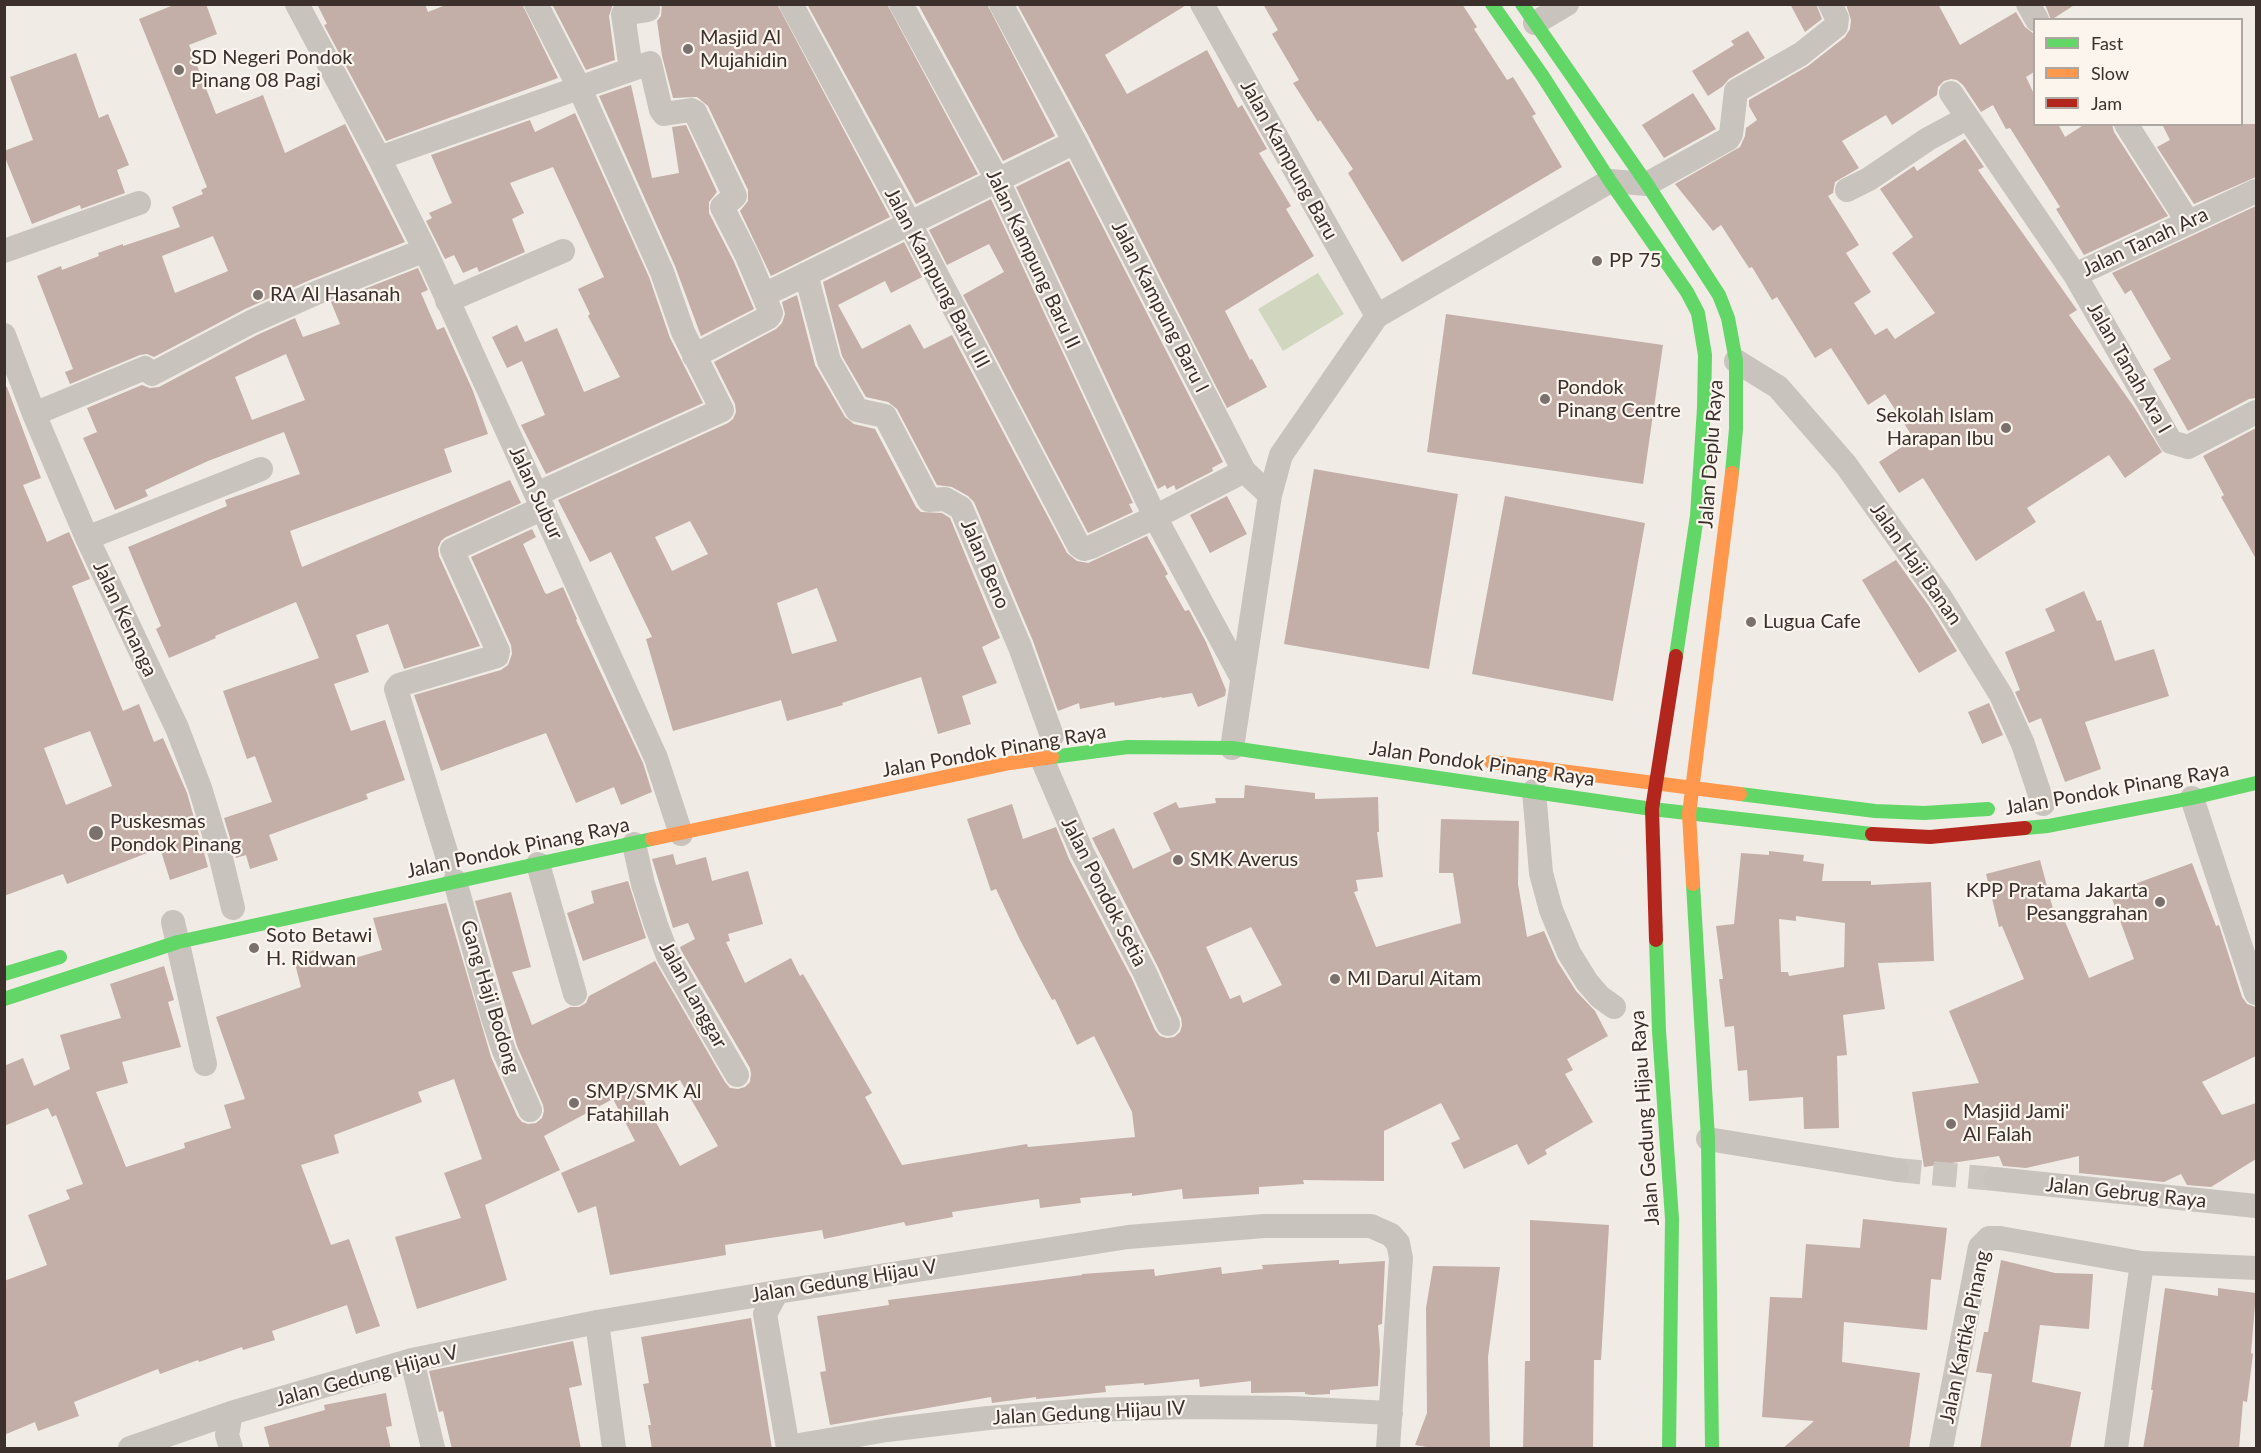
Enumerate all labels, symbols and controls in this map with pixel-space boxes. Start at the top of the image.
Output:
legend [2033,18,2243,126]
place label: Masjid Al Mujahidin [700,26,787,73]
text: Fast [2091,32,2123,54]
marker: Masjid Al Mujahidin [681,42,695,56]
place label: SD Negeri Pondok Pinang 08 Pagi [191,46,352,93]
text: Slow [2091,62,2129,84]
marker: SD Negeri Pondok Pinang 08 Pagi [172,63,186,77]
street label: Jalan Kampung Baru [1235,76,1343,244]
text: Jam [2091,92,2122,114]
street label: Jalan Kampung Baru II [981,166,1085,352]
street label: Jalan Kampung Baru III [879,184,995,372]
street label: Jalan Tanah Ara [2078,202,2212,282]
street label: Jalan Kampung Baru I [1106,217,1214,397]
place label: PP 75 [1609,249,1661,273]
marker: PP 75 [1590,254,1604,268]
place label: RA Al Hasanah [270,283,400,307]
marker: RA Al Hasanah [251,288,265,302]
street label: Jalan Tanah Ara I [2082,298,2176,438]
place label: Pondok Pinang Centre [1557,376,1681,423]
street label: Jalan Deplu Raya [1694,379,1728,529]
marker: Pondok Pinang Centre [1538,392,1552,406]
place label: Sekolah Islam Harapan Ibu [1876,404,1994,451]
marker: Sekolah Islam Harapan Ibu [1999,421,2013,435]
street label: Jalan Subur [504,442,568,544]
street label: Jalan Haji Banan [1865,498,1967,630]
street label: Jalan Beno [955,516,1015,612]
street label: Jalan Kenanga [88,557,162,681]
place label: Lugua Cafe [1763,610,1861,634]
marker: Lugua Cafe [1744,615,1758,629]
street label: Jalan Pondok Pinang Raya [880,719,1108,783]
street label: Jalan Pondok Pinang Raya [1368,736,1596,792]
street label: Jalan Pondok Pinang Raya [2003,757,2231,821]
place label: Puskesmas Pondok Pinang [110,810,241,857]
street label: Jalan Pondok Pinang Raya [404,813,632,883]
street label: Jalan Pondok Setia [1056,813,1152,971]
marker: Puskesmas Pondok Pinang [87,824,105,842]
place label: SMK Averus [1190,848,1298,872]
marker: SMK Averus [1171,853,1185,867]
place label: KPP Pratama Jakarta Pesanggrahan [1966,879,2148,926]
marker: KPP Pratama Jakarta Pesanggrahan [2153,895,2167,909]
street label: Gang Haji Bodong [455,917,525,1077]
place label: Soto Betawi H. Ridwan [266,924,372,971]
street label: Jalan Langgar [654,937,732,1053]
marker: Soto Betawi H. Ridwan [247,941,261,955]
place label: MI Darul Aitam [1347,967,1481,991]
marker: MI Darul Aitam [1328,972,1342,986]
street label: Jalan Gedung Hijau Raya [1625,1009,1665,1227]
place label: SMP/SMK Al Fatahillah [586,1080,702,1127]
marker: SMP/SMK Al Fatahillah [567,1096,581,1110]
place label: Masjid Jami' Al Falah [1963,1100,2069,1147]
marker: Masjid Jami' Al Falah [1944,1117,1958,1131]
street label: Jalan Gebrug Raya [2045,1173,2207,1213]
street label: Jalan Kartika Pinang [1935,1248,1995,1426]
street label: Jalan Gedung Hijau V [750,1254,938,1308]
street label: Jalan Gedung Hijau V [273,1340,461,1412]
street label: Jalan Gedung Hijau IV [992,1396,1186,1430]

